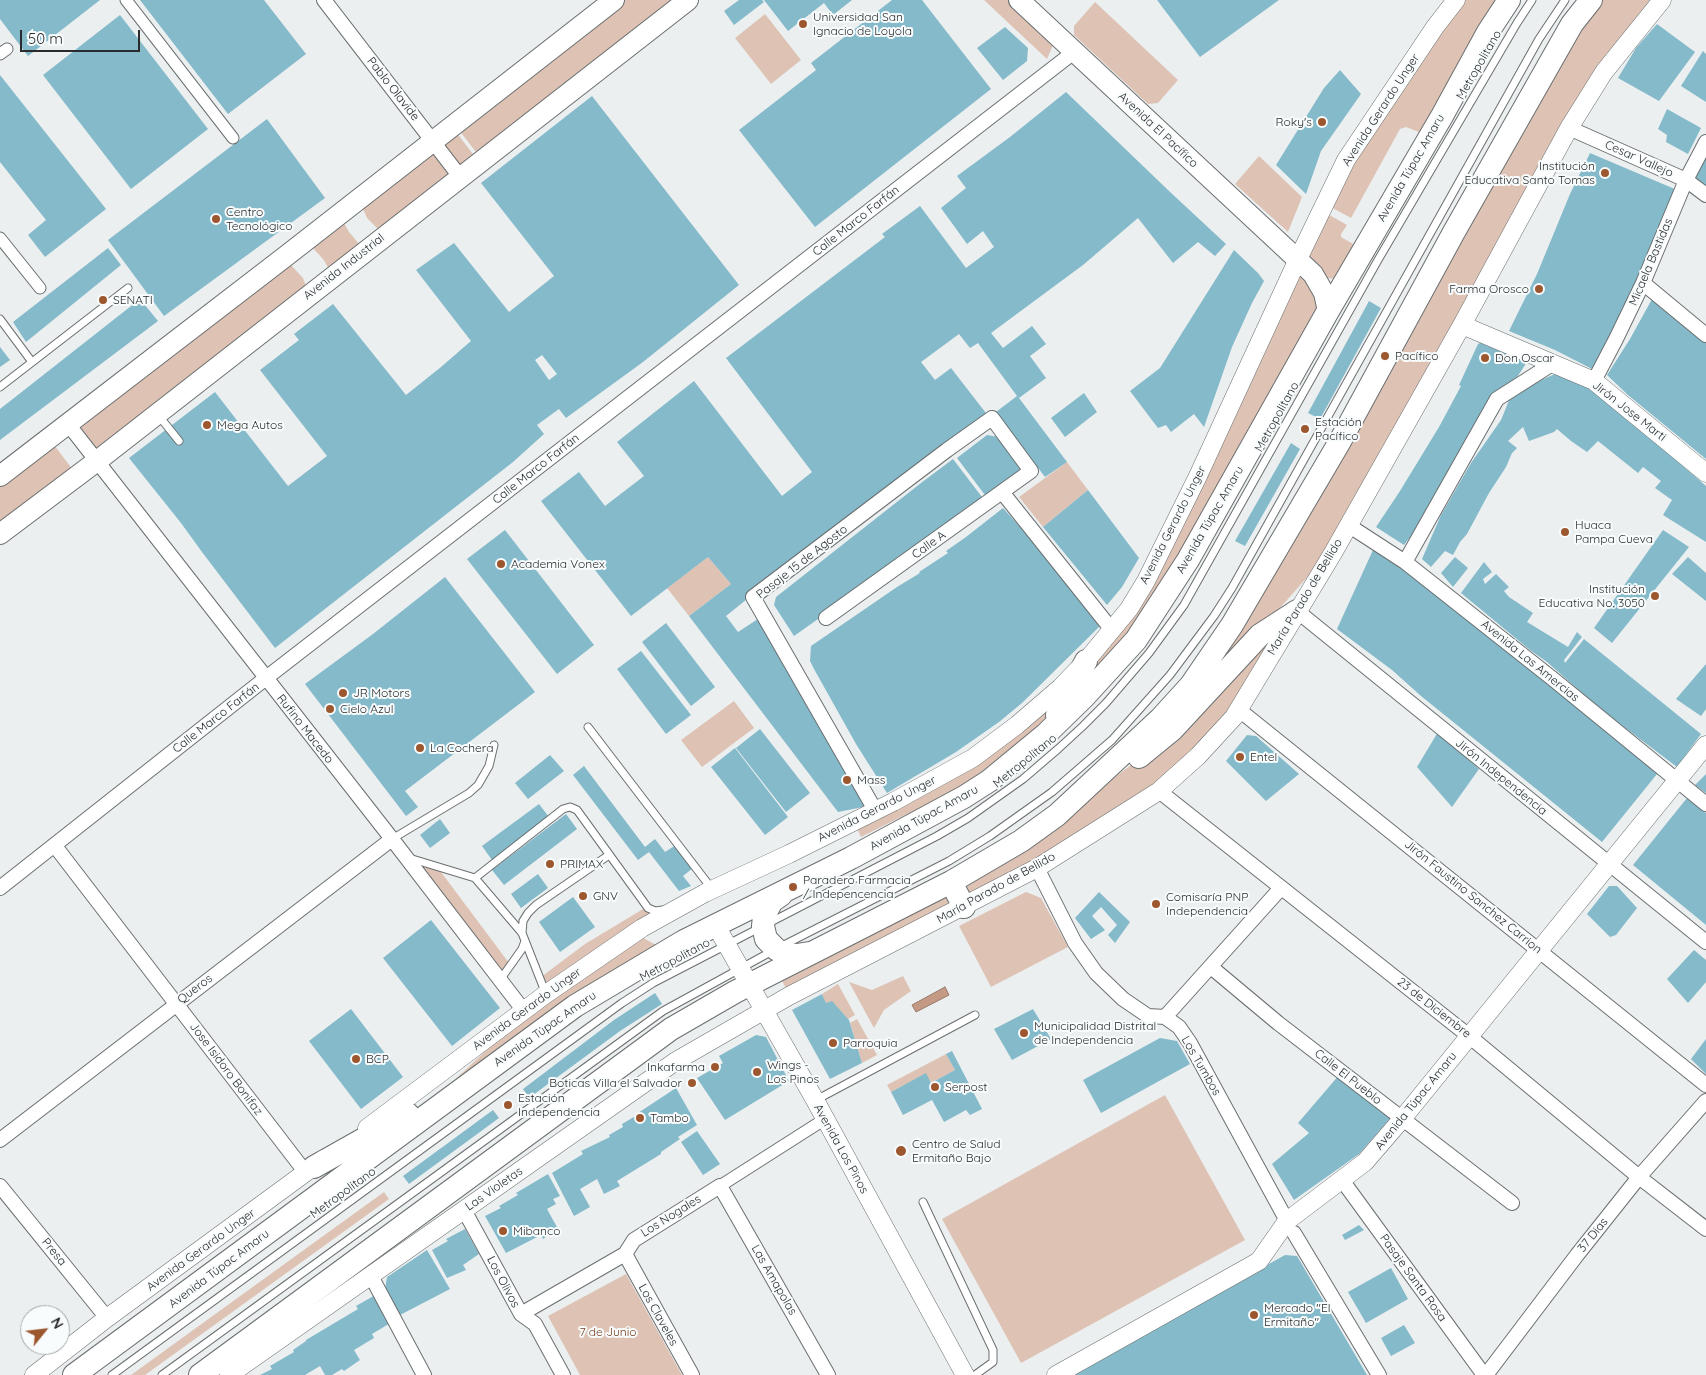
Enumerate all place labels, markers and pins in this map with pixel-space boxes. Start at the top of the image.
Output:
place label: Universidad San Ignacio de Loyola [813,10,912,38]
marker: Universidad San Ignacio de Loyola [797,18,809,30]
place label: Roky's [1276,115,1312,129]
marker: Roky's [1316,116,1328,128]
place label: Institución Educativa Santo Tomas [1465,159,1595,187]
marker: Institución Educativa Santo Tomas [1599,167,1611,179]
place label: Centro Tecnológico [226,205,293,233]
marker: Centro Tecnológico [210,213,222,225]
place label: Farma Orosco [1449,282,1529,296]
marker: Farma Orosco [1533,283,1545,295]
place label: SENATI [113,293,153,307]
marker: SENATI [97,294,109,306]
place label: Pacífico [1395,349,1438,363]
marker: Pacífico [1379,350,1391,362]
place label: Don Oscar [1495,351,1554,365]
marker: Don Oscar [1479,352,1491,364]
place label: Estación Pacífico [1315,415,1362,443]
place label: Mega Autos [217,418,283,432]
marker: Mega Autos [201,419,213,431]
marker: Estación Pacífico [1299,423,1311,435]
place label: Huaca Pampa Cueva [1575,518,1653,546]
marker: Huaca Pampa Cueva [1559,526,1571,538]
place label: Academia Vonex [511,557,605,571]
marker: Academia Vonex [495,558,507,570]
place label: Institución Educativa No. 3050 [1538,582,1645,610]
marker: Institución Educativa No. 3050 [1649,590,1661,602]
place label: JR Motors [353,686,410,700]
marker: JR Motors [337,687,349,699]
place label: Cielo Azul [340,702,393,716]
marker: Cielo Azul [324,703,336,715]
place label: La Cochera [430,741,494,755]
marker: La Cochera [414,742,426,754]
place label: Entel [1250,750,1277,764]
marker: Entel [1234,751,1246,763]
place label: Mass [857,773,885,787]
marker: Mass [841,774,853,786]
place label: PRIMAX [560,857,603,871]
marker: PRIMAX [544,858,556,870]
place label: Paradero Farmacia / Indepencencia [803,873,911,901]
marker: Paradero Farmacia / Indepencencia [787,881,799,893]
place label: GNV [593,889,618,903]
marker: GNV [577,890,589,902]
place label: Comisaría PNP Independencia [1166,890,1248,918]
marker: Comisaría PNP Independencia [1150,898,1162,910]
place label: Municipalidad Distrital de Independencia [1034,1019,1156,1047]
marker: Municipalidad Distrital de Independencia [1018,1027,1030,1039]
place label: Parroquia [843,1036,898,1050]
marker: Parroquia [827,1037,839,1049]
place label: BCP [366,1052,389,1066]
marker: BCP [350,1053,362,1065]
place label: Wings - Los Pinos [767,1058,819,1086]
place label: Inkafarma [647,1060,705,1074]
marker: Inkafarma [709,1061,721,1073]
marker: Wings - Los Pinos [751,1066,763,1078]
place label: Boticas Villa el Salvador [549,1076,682,1090]
marker: Boticas Villa el Salvador [686,1077,698,1089]
place label: Serpost [945,1080,987,1094]
marker: Serpost [929,1081,941,1093]
place label: Estación Independencia [518,1091,600,1119]
marker: Estación Independencia [502,1099,514,1111]
place label: Tambo [650,1111,689,1125]
marker: Tambo [634,1112,646,1124]
place label: Centro de Salud Ermitaño Bajo [912,1137,1001,1165]
marker: Centro de Salud Ermitaño Bajo [894,1144,908,1158]
place label: Mibanco [513,1224,560,1238]
marker: Mibanco [497,1225,509,1237]
place label: Mercado "El Ermitaño" [1264,1301,1331,1329]
marker: Mercado "El Ermitaño" [1248,1309,1260,1321]

